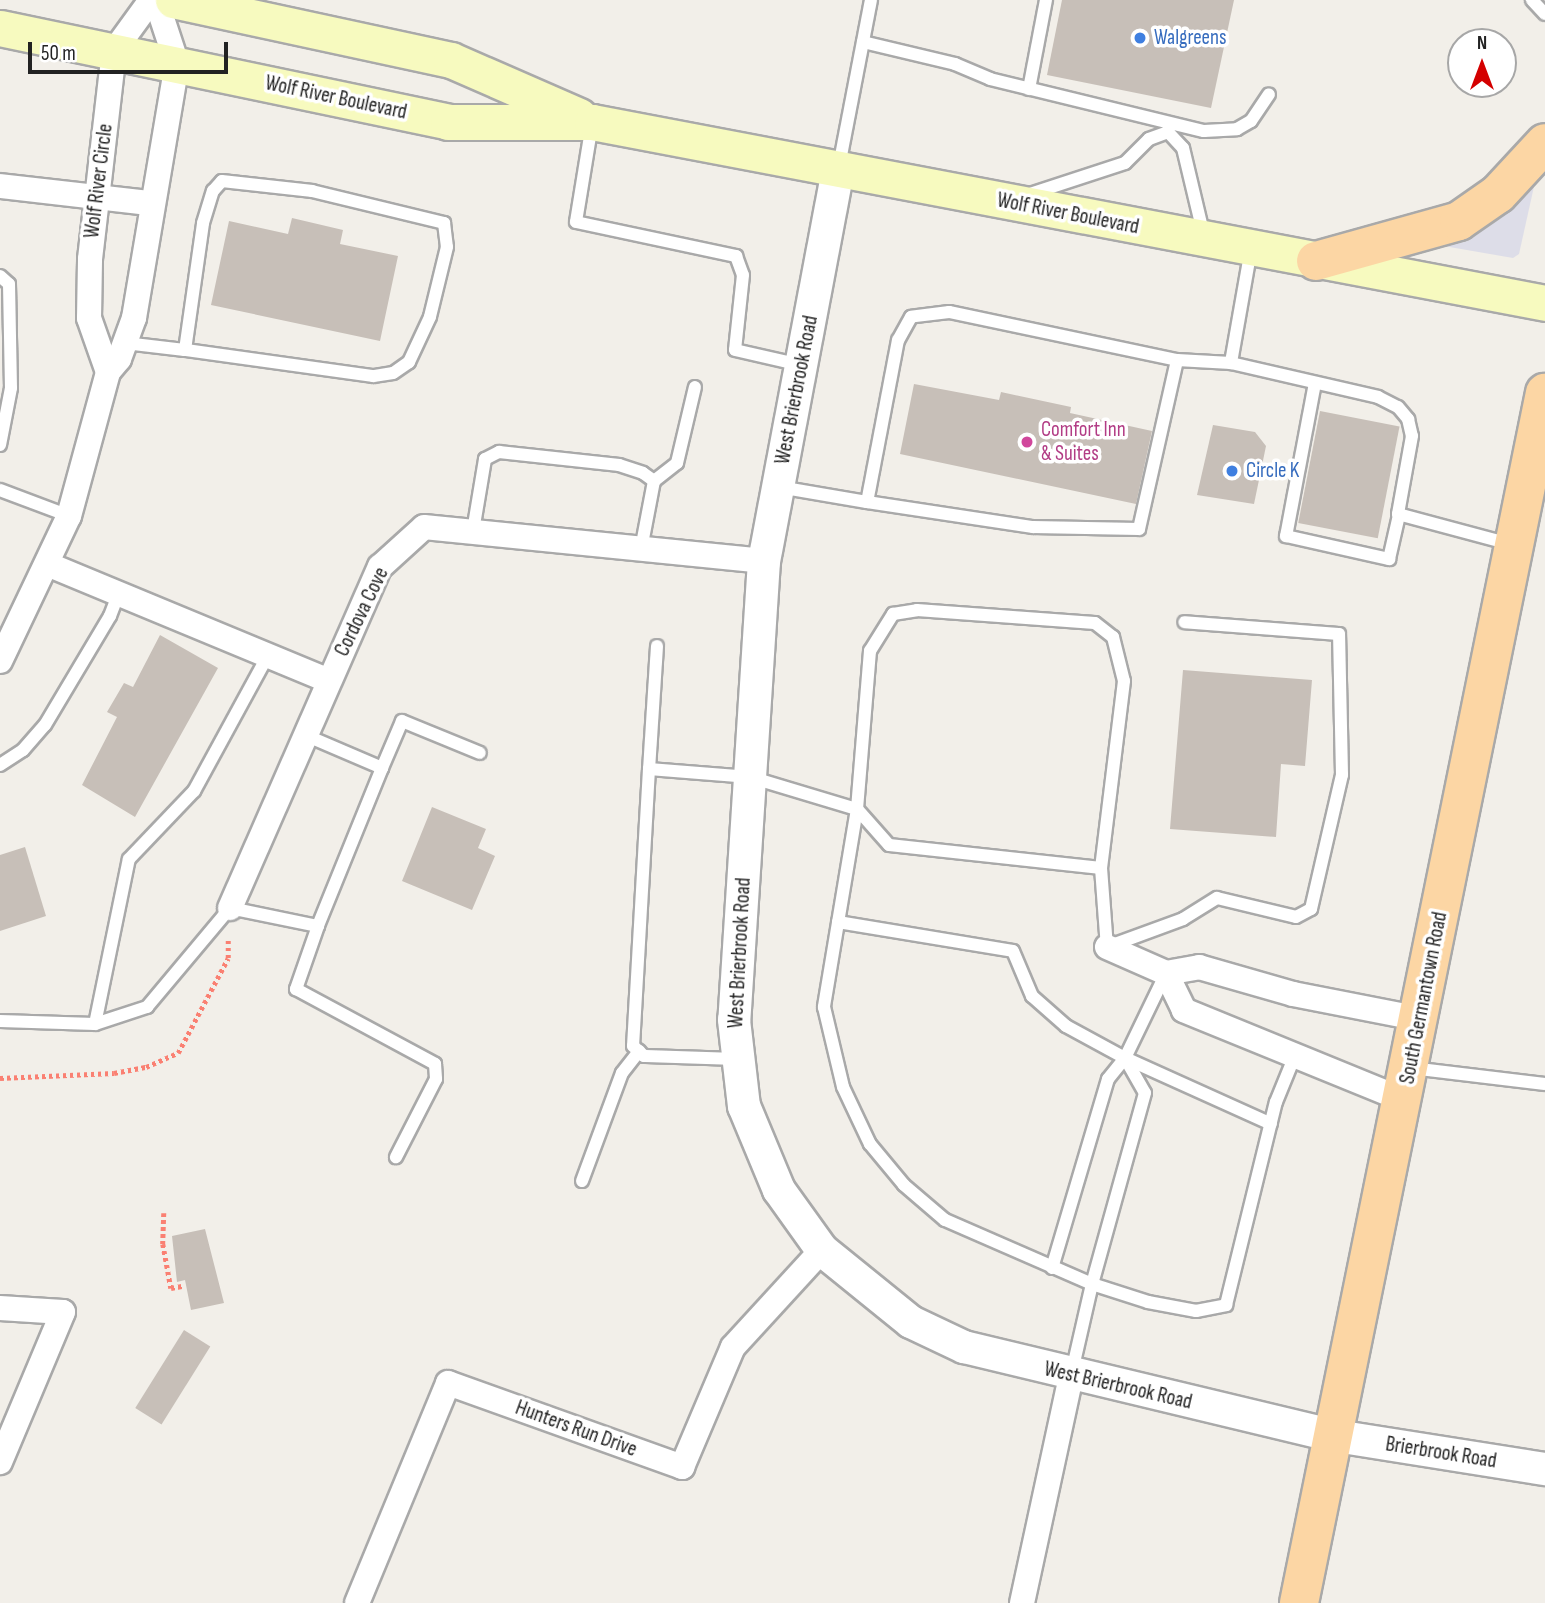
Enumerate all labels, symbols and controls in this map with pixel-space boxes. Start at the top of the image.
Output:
place label: Walgreens [1154,25,1227,51]
scale bar [32,28,231,72]
north arrow [1447,28,1517,98]
marker: Walgreens [1132,30,1148,46]
text: N [1477,32,1487,55]
text: 50 m [41,41,76,66]
street label: Wolf River Boulevard [263,71,409,125]
street label: Wolf River Circle [79,122,119,240]
street label: Wolf River Boulevard [995,188,1141,240]
street label: West Brierbrook Road [770,313,824,467]
place label: Comfort Inn & Suites [1041,417,1126,467]
marker: Comfort Inn & Suites [1019,434,1035,450]
place label: Circle K [1246,458,1299,484]
marker: Circle K [1224,463,1240,479]
street label: Cordova Cove [330,563,394,661]
street label: West Brierbrook Road [723,877,757,1029]
street label: South Germantown Road [1395,910,1453,1086]
street label: West Brierbrook Road [1042,1357,1194,1415]
street label: Hunters Run Drive [512,1395,640,1463]
street label: Brierbrook Road [1384,1432,1498,1474]

